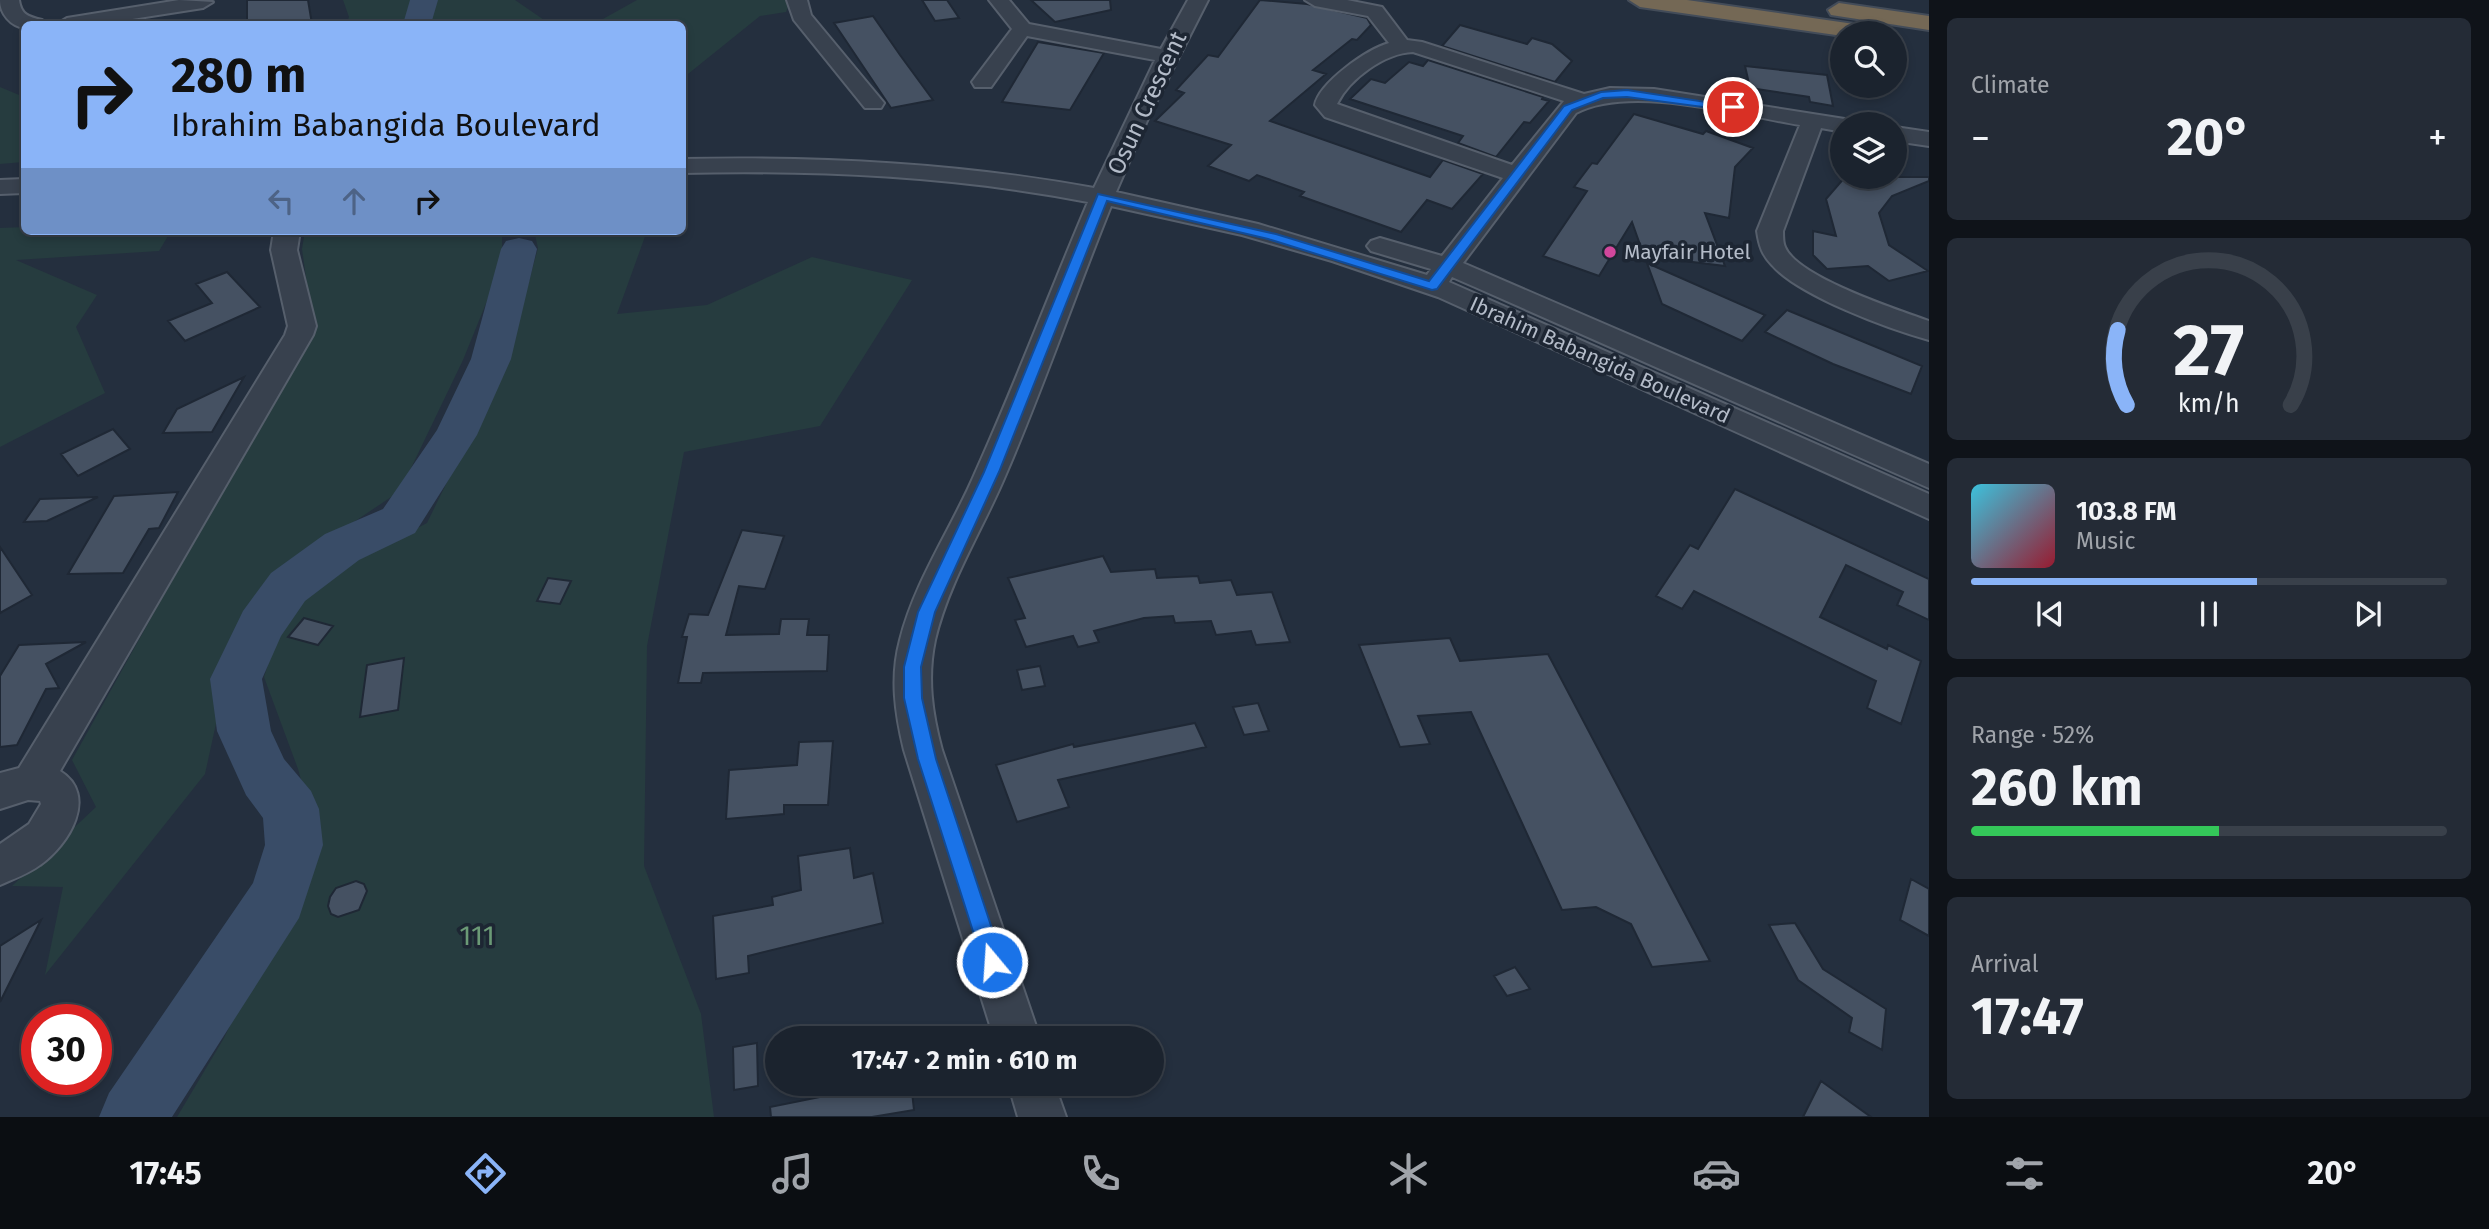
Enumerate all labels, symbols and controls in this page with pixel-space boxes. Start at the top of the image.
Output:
map controls [1830,21,1907,189]
button: search [1830,21,1907,98]
street label: Osun Crescent [1102,27,1193,179]
text: 280 m [171,46,307,105]
icon: right [56,49,147,140]
text: Climate [1971,71,2050,99]
pin [1703,77,1763,137]
icon: arrive [1714,88,1752,126]
text: Ibrahim Babangida Boulevard [171,106,601,144]
text: 20° [2167,106,2251,169]
button: layers [1830,112,1907,189]
text: − [1971,115,1990,161]
text: + [2428,115,2447,161]
icon: left [262,182,300,220]
icon: ahead [335,182,373,220]
icon: right [408,182,446,220]
place label: Mayfair Hotel [1624,239,1751,265]
marker: Mayfair Hotel [1602,244,1618,260]
street label: Ibrahim Babangida Boulevard [1466,291,1734,429]
text: 27 [2174,307,2244,394]
text: km/h [2178,388,2240,418]
text: 103.8 FM [2076,496,2176,527]
text: Music [2076,527,2136,555]
icon: previous [2031,595,2069,633]
icon: pause [2190,595,2228,633]
icon: next [2349,595,2387,633]
text: Range · 52% [1971,721,2094,749]
text: 260 km [1971,756,2143,819]
park label: 111 [459,919,495,952]
position arrow [955,925,1029,999]
text: Arrival [1971,950,2038,978]
text: 17:47 [1971,985,2084,1048]
speed limit sign: 30 [21,1004,112,1095]
text: 17:47 · 2 min · 610 m [851,1045,1078,1076]
icon: directions [461,1149,510,1198]
icon: music [768,1149,817,1198]
icon: phone [1076,1149,1125,1198]
icon: climate [1384,1149,1433,1198]
icon: car [1692,1149,1741,1198]
icon: filters [2000,1149,2049,1198]
text: 17:45 [129,1154,202,1192]
text: 20° [2308,1154,2360,1192]

